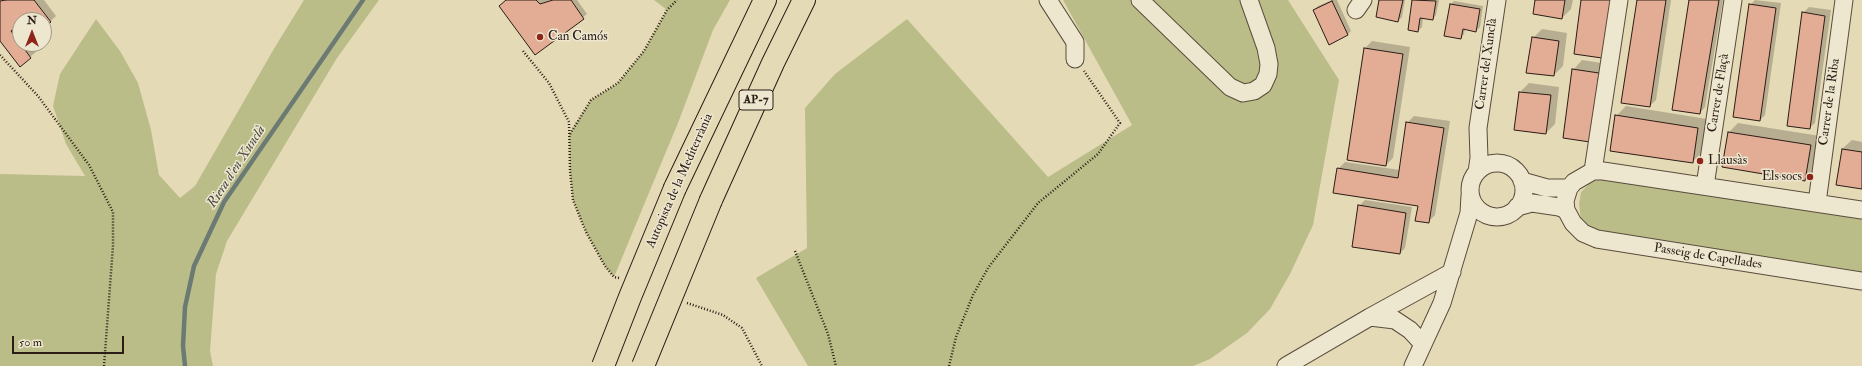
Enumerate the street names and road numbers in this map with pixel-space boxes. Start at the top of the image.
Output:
street label: Carrer del Xunclà [1473,17,1501,111]
street label: Carrer de Flaçà [1705,53,1733,133]
street label: Carrer de la Riba [1816,57,1844,147]
road number: AP-7 [739,90,773,110]
street label: Autopista de la Mediterrània [643,111,717,251]
street label: Passeig de Capellades [1653,241,1763,273]

